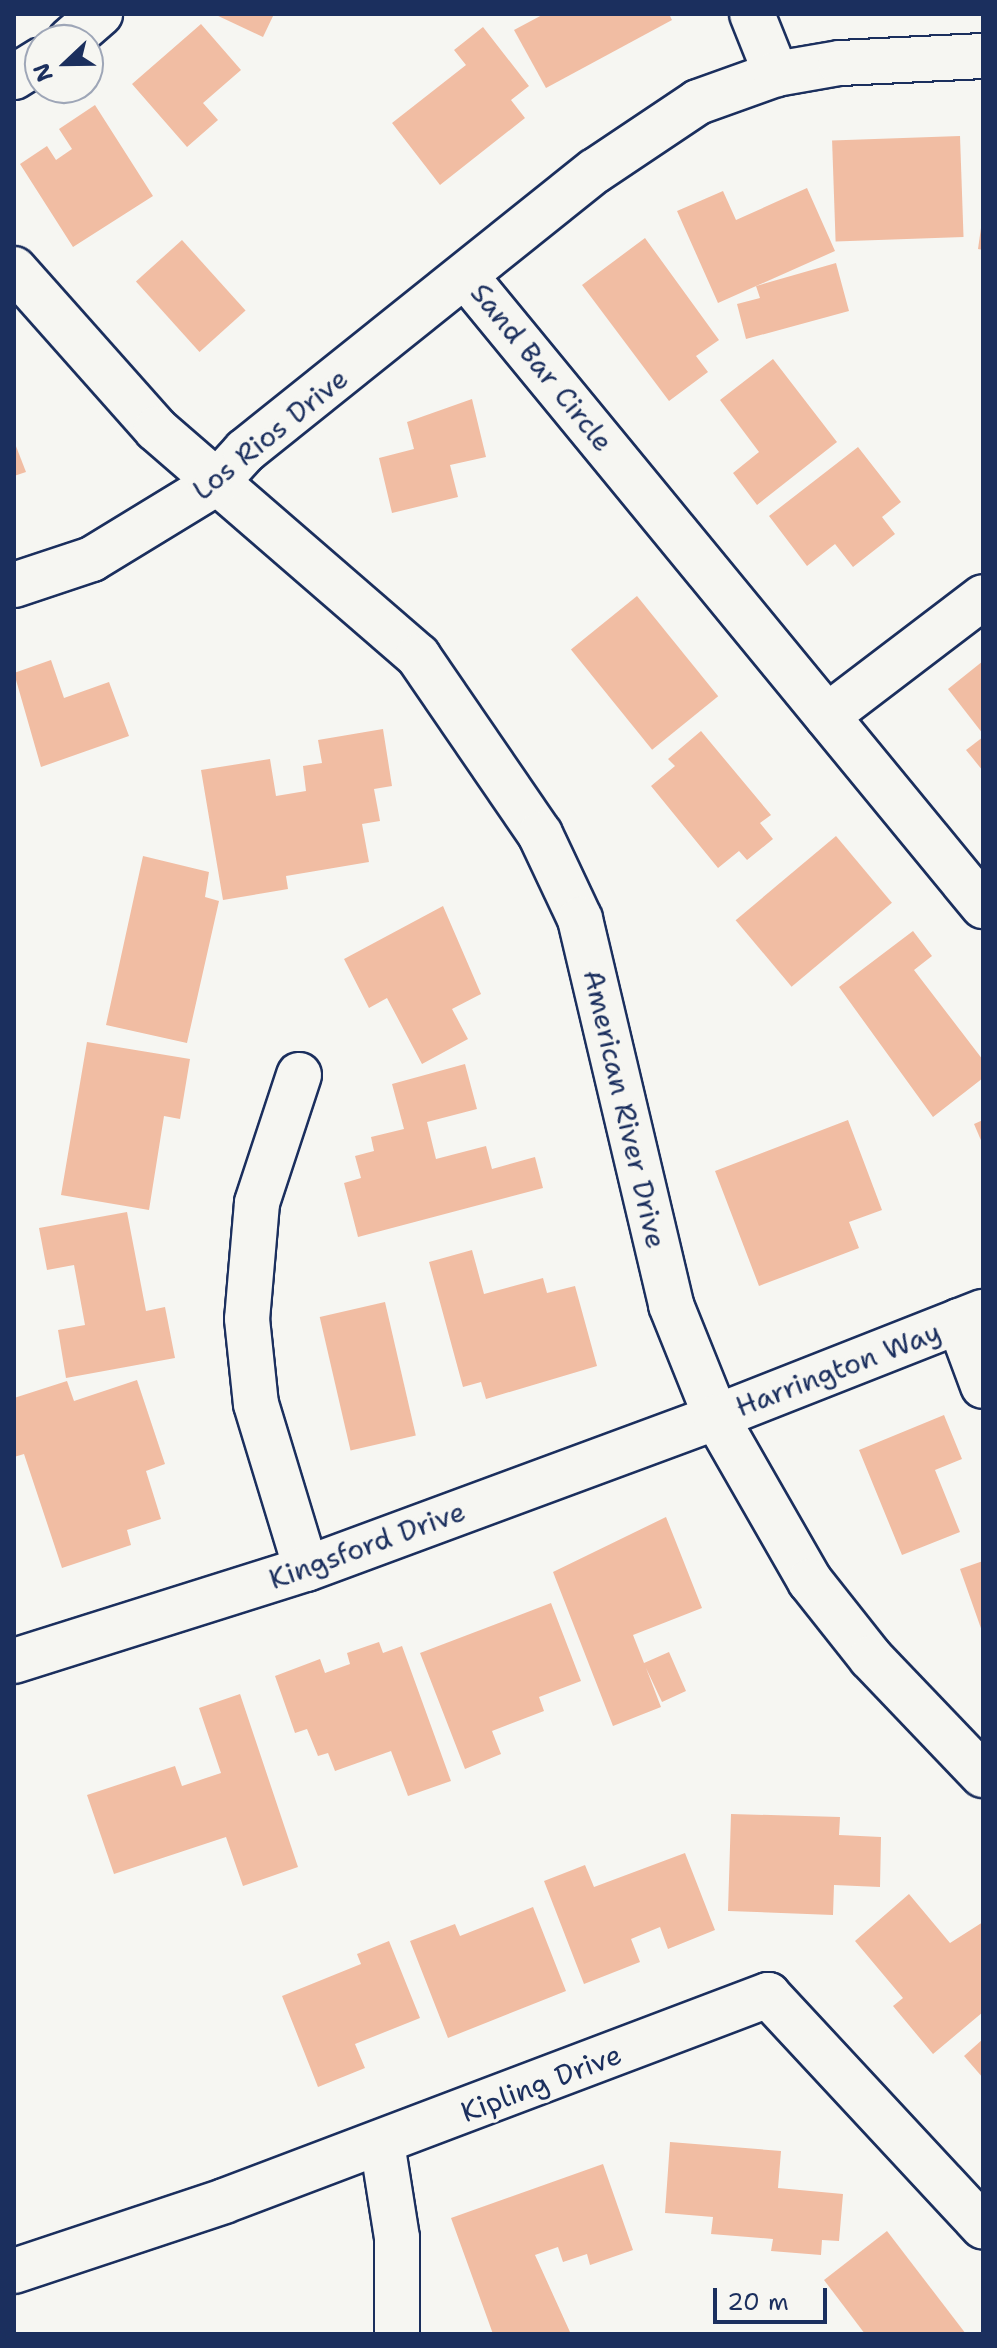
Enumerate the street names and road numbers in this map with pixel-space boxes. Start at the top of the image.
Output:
street label: Sand Bar Circle [464,276,620,458]
street label: Los Rios Drive [186,361,354,507]
street label: American River Drive [577,966,673,1252]
street label: Harrington Way [731,1314,945,1424]
street label: Kingsford Drive [264,1494,470,1596]
street label: Kipling Drive [456,2037,626,2129]

